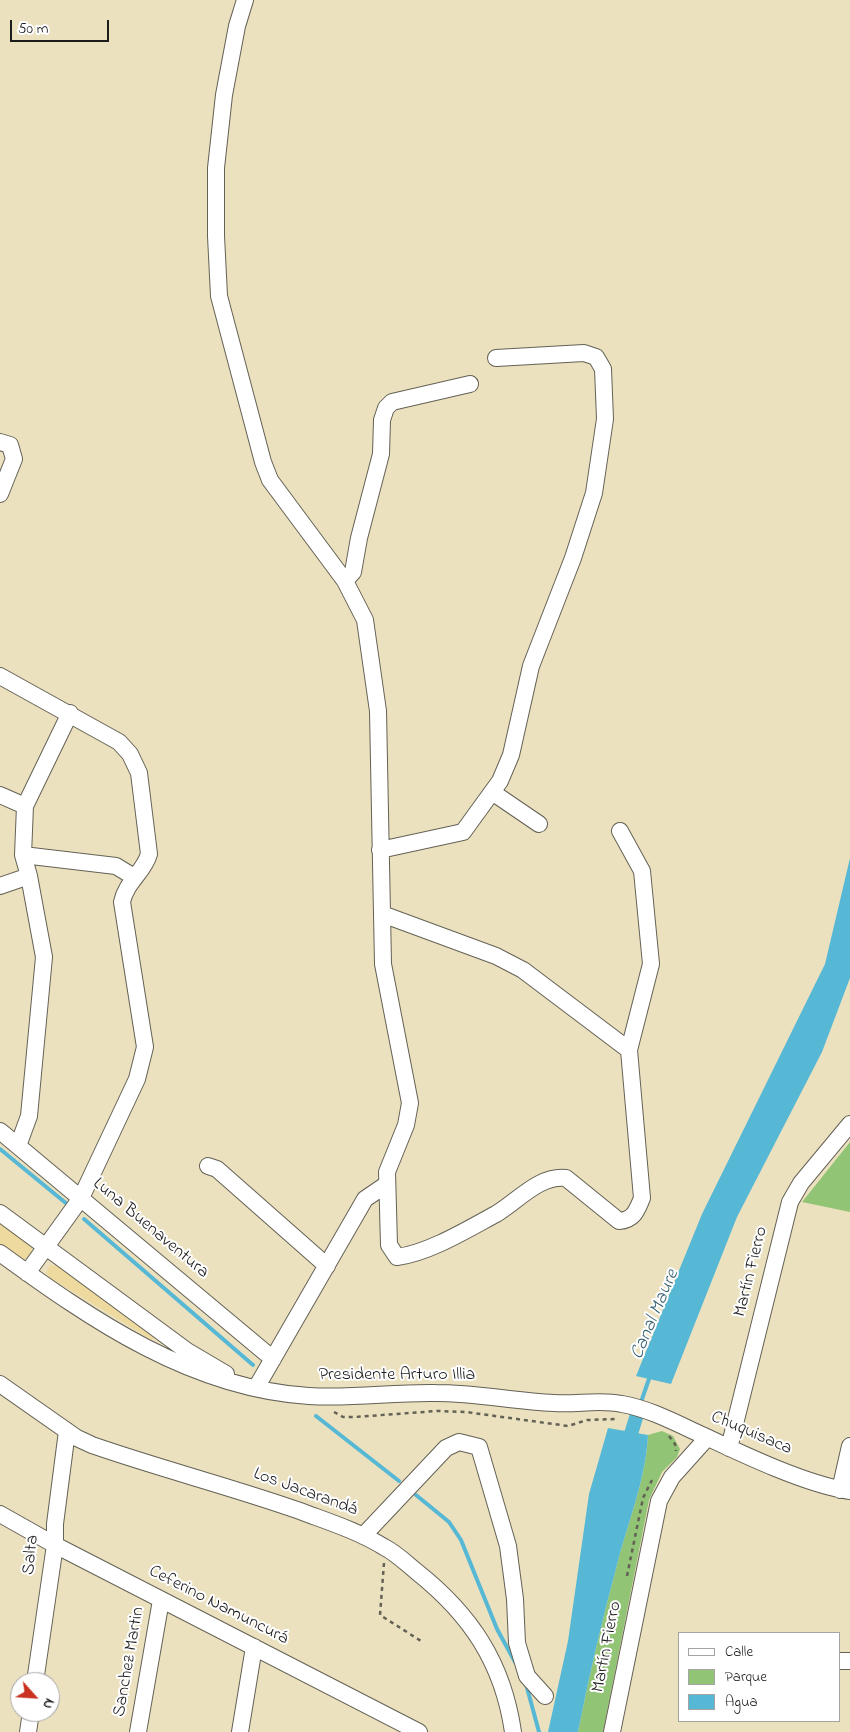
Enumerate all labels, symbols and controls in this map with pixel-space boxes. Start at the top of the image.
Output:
scale bar [12,10,111,42]
text: 50 m [18,18,48,40]
street label: Luna Buenaventura [88,1174,212,1284]
street label: Martín Fierro [730,1225,774,1319]
water label: Canal Maure [627,1267,685,1363]
street label: Presidente Arturo Illia [319,1365,475,1387]
street label: Chuquisaca [707,1407,795,1461]
street label: Los Jacarandá [250,1464,360,1522]
street label: Salta [19,1534,45,1576]
street label: Ceferino Namuncurá [145,1561,291,1651]
street label: Martín Fierro [589,1600,627,1694]
street label: Sanchez Martin [110,1605,150,1719]
legend [678,1632,840,1722]
text: Calle [725,1641,753,1663]
text: Parque [725,1666,767,1688]
north arrow [10,1672,60,1722]
text: Agua [725,1691,758,1713]
text: N [37,1694,60,1712]

